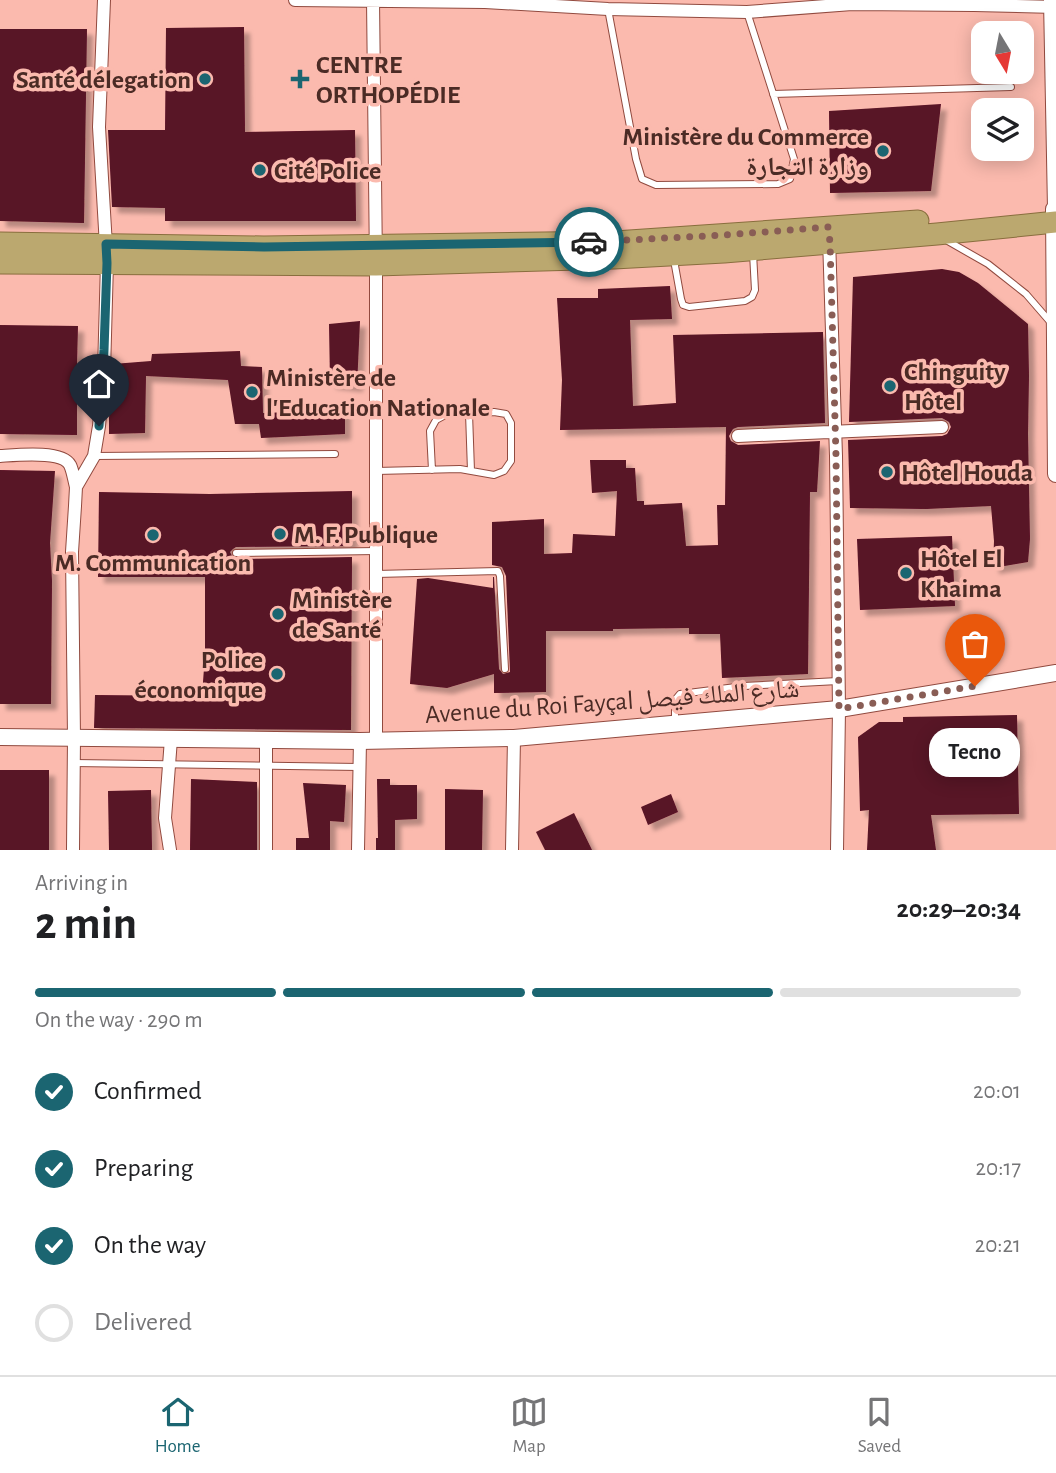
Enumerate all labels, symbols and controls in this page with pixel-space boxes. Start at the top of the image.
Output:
north arrow [971,21,1034,84]
map controls [971,21,1034,161]
place label: CENTRE ORTHOPÉDIE [316,52,460,108]
place label: Santé délegation [16,67,191,93]
marker: CENTRE ORTHOPÉDIE [290,69,310,89]
marker: Santé délegation [197,71,213,87]
button: layers [971,98,1034,161]
place label: Ministère du Commerce وزارة التجارة [623,124,869,180]
marker: Ministère du Commerce وزارة التجارة [875,143,891,159]
place label: Cité Police [274,158,381,184]
marker: Cité Police [252,162,268,178]
courier [554,207,624,277]
icon: car [570,223,608,261]
pin [69,354,129,426]
place label: Chinguity Hôtel [904,359,1006,415]
icon: home [80,365,118,403]
place label: Ministère de l'Education Nationale [266,365,490,421]
marker: Chinguity Hôtel [882,378,898,394]
marker: Ministère de l'Education Nationale [244,384,260,400]
place label: Hôtel Houda [901,460,1033,486]
marker: Hôtel Houda [879,464,895,480]
place label: M. F. Publique [294,522,438,548]
marker: M. F. Publique [272,526,288,542]
marker: M. Communication [145,527,161,543]
place label: Hôtel El Khaima [920,546,1002,602]
place label: M. Communication [55,550,251,576]
marker: Hôtel El Khaima [898,565,914,581]
place label: Ministère de Santé [292,587,392,643]
marker: Ministère de Santé [270,606,286,622]
pin [945,614,1005,686]
icon: bag [956,625,994,663]
place label: Police économique [134,647,263,703]
marker: Police économique [269,666,285,682]
street label: Avenue du Roi Fayçal شارع الملك فيصل [424,676,800,730]
callout: Tecno [930,728,1020,777]
text: Tecno [948,741,1001,764]
text: Arriving in [35,872,128,895]
text: 20:29–20:34 [896,896,1021,922]
text: 2 min [35,901,137,947]
text: On the way · 290 m [35,1009,203,1032]
icon: check [35,1073,73,1111]
text: Confirmed [94,1078,202,1104]
text: 20:01 [973,1080,1021,1103]
icon: check [35,1150,73,1188]
text: Preparing [94,1155,193,1181]
text: 20:17 [976,1157,1021,1180]
icon: check [35,1227,73,1265]
text: On the way [94,1232,206,1258]
text: 20:21 [975,1234,1021,1257]
text: Delivered [94,1309,192,1335]
tab: Home [155,1393,201,1458]
tab: Map [510,1393,548,1458]
tab: Saved [858,1393,901,1458]

